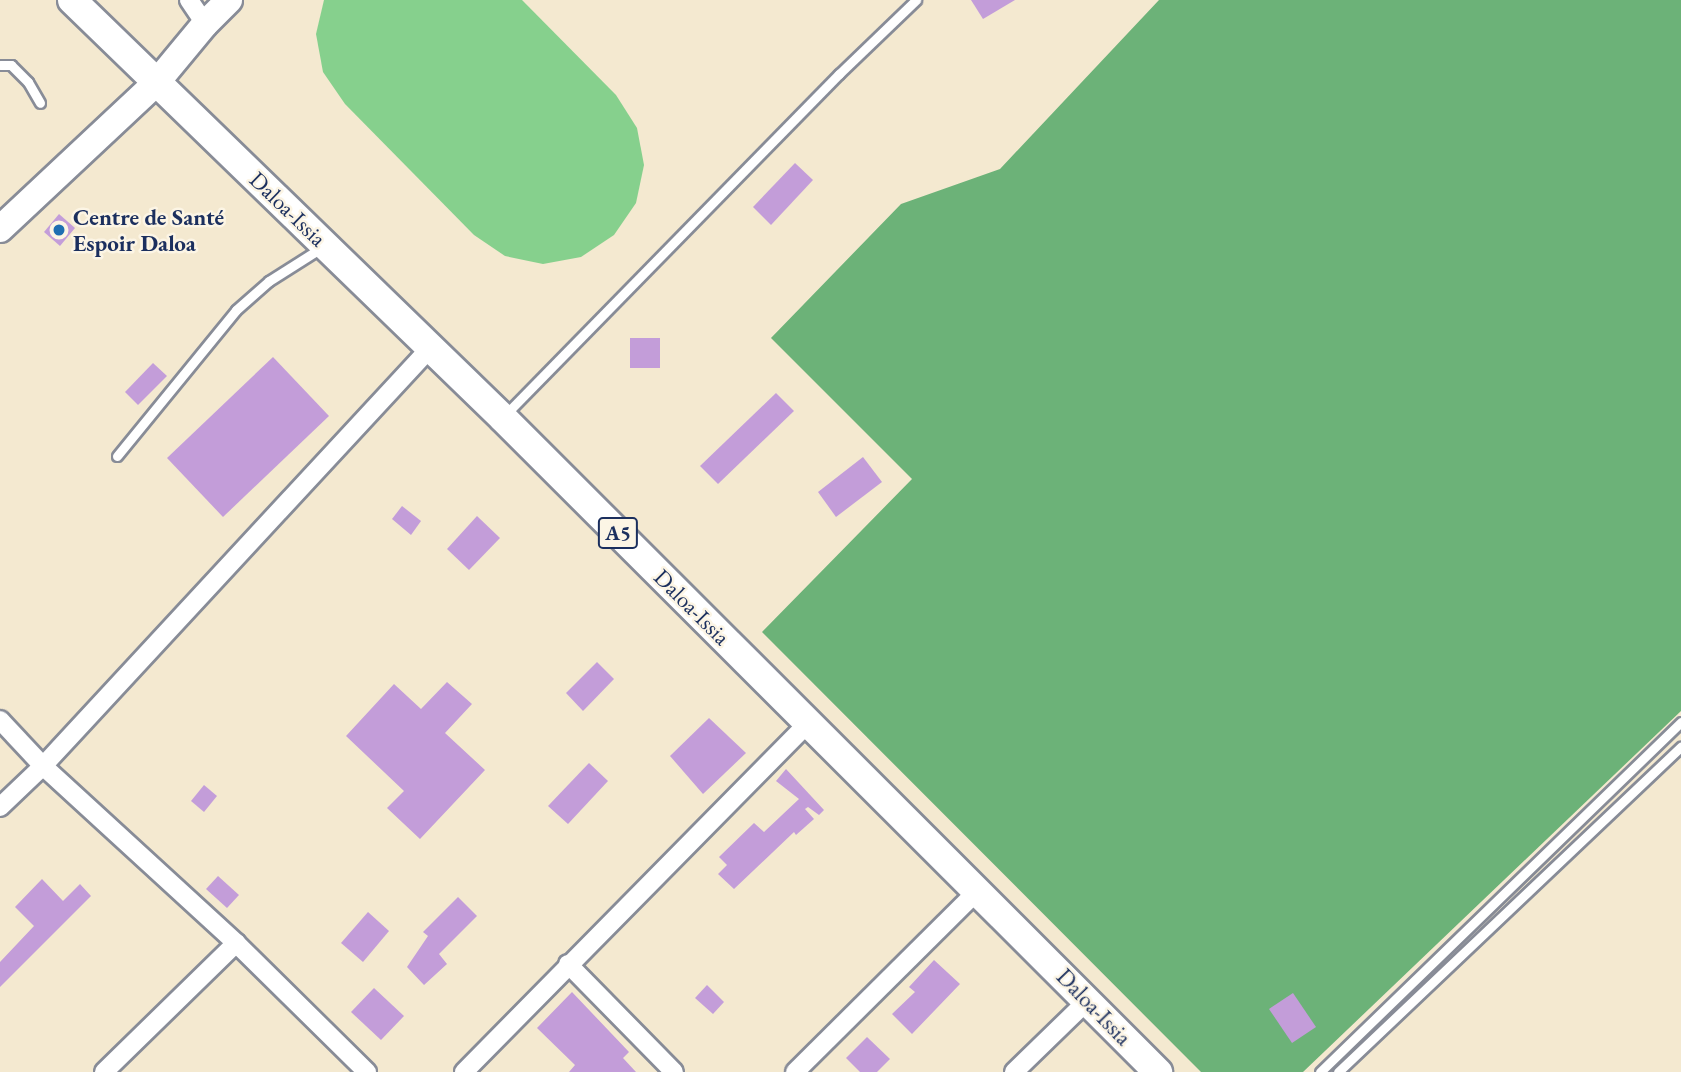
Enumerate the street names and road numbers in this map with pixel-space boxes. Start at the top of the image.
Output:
street label: Daloa-Issia [244,166,332,252]
road number: A5 [597,516,639,550]
street label: Daloa-Issia [648,563,736,651]
street label: Daloa-Issia [1051,963,1137,1051]

